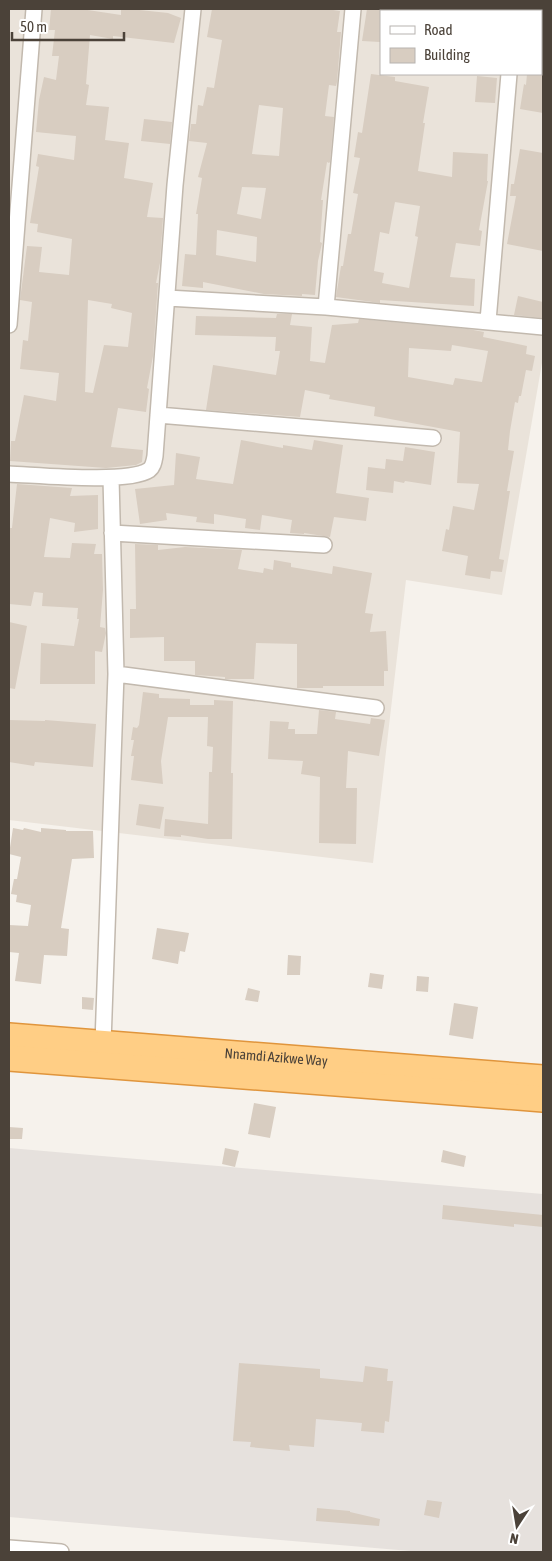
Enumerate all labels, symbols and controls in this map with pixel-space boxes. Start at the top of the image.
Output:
scale bar [12,10,125,42]
legend [380,10,542,75]
text: 50 m [20,18,47,35]
text: Road [424,21,453,38]
text: Building [424,46,470,63]
street label: Nnamdi Azikwe Way [224,1045,329,1069]
north arrow [492,1501,542,1551]
text: N [509,1530,520,1547]

